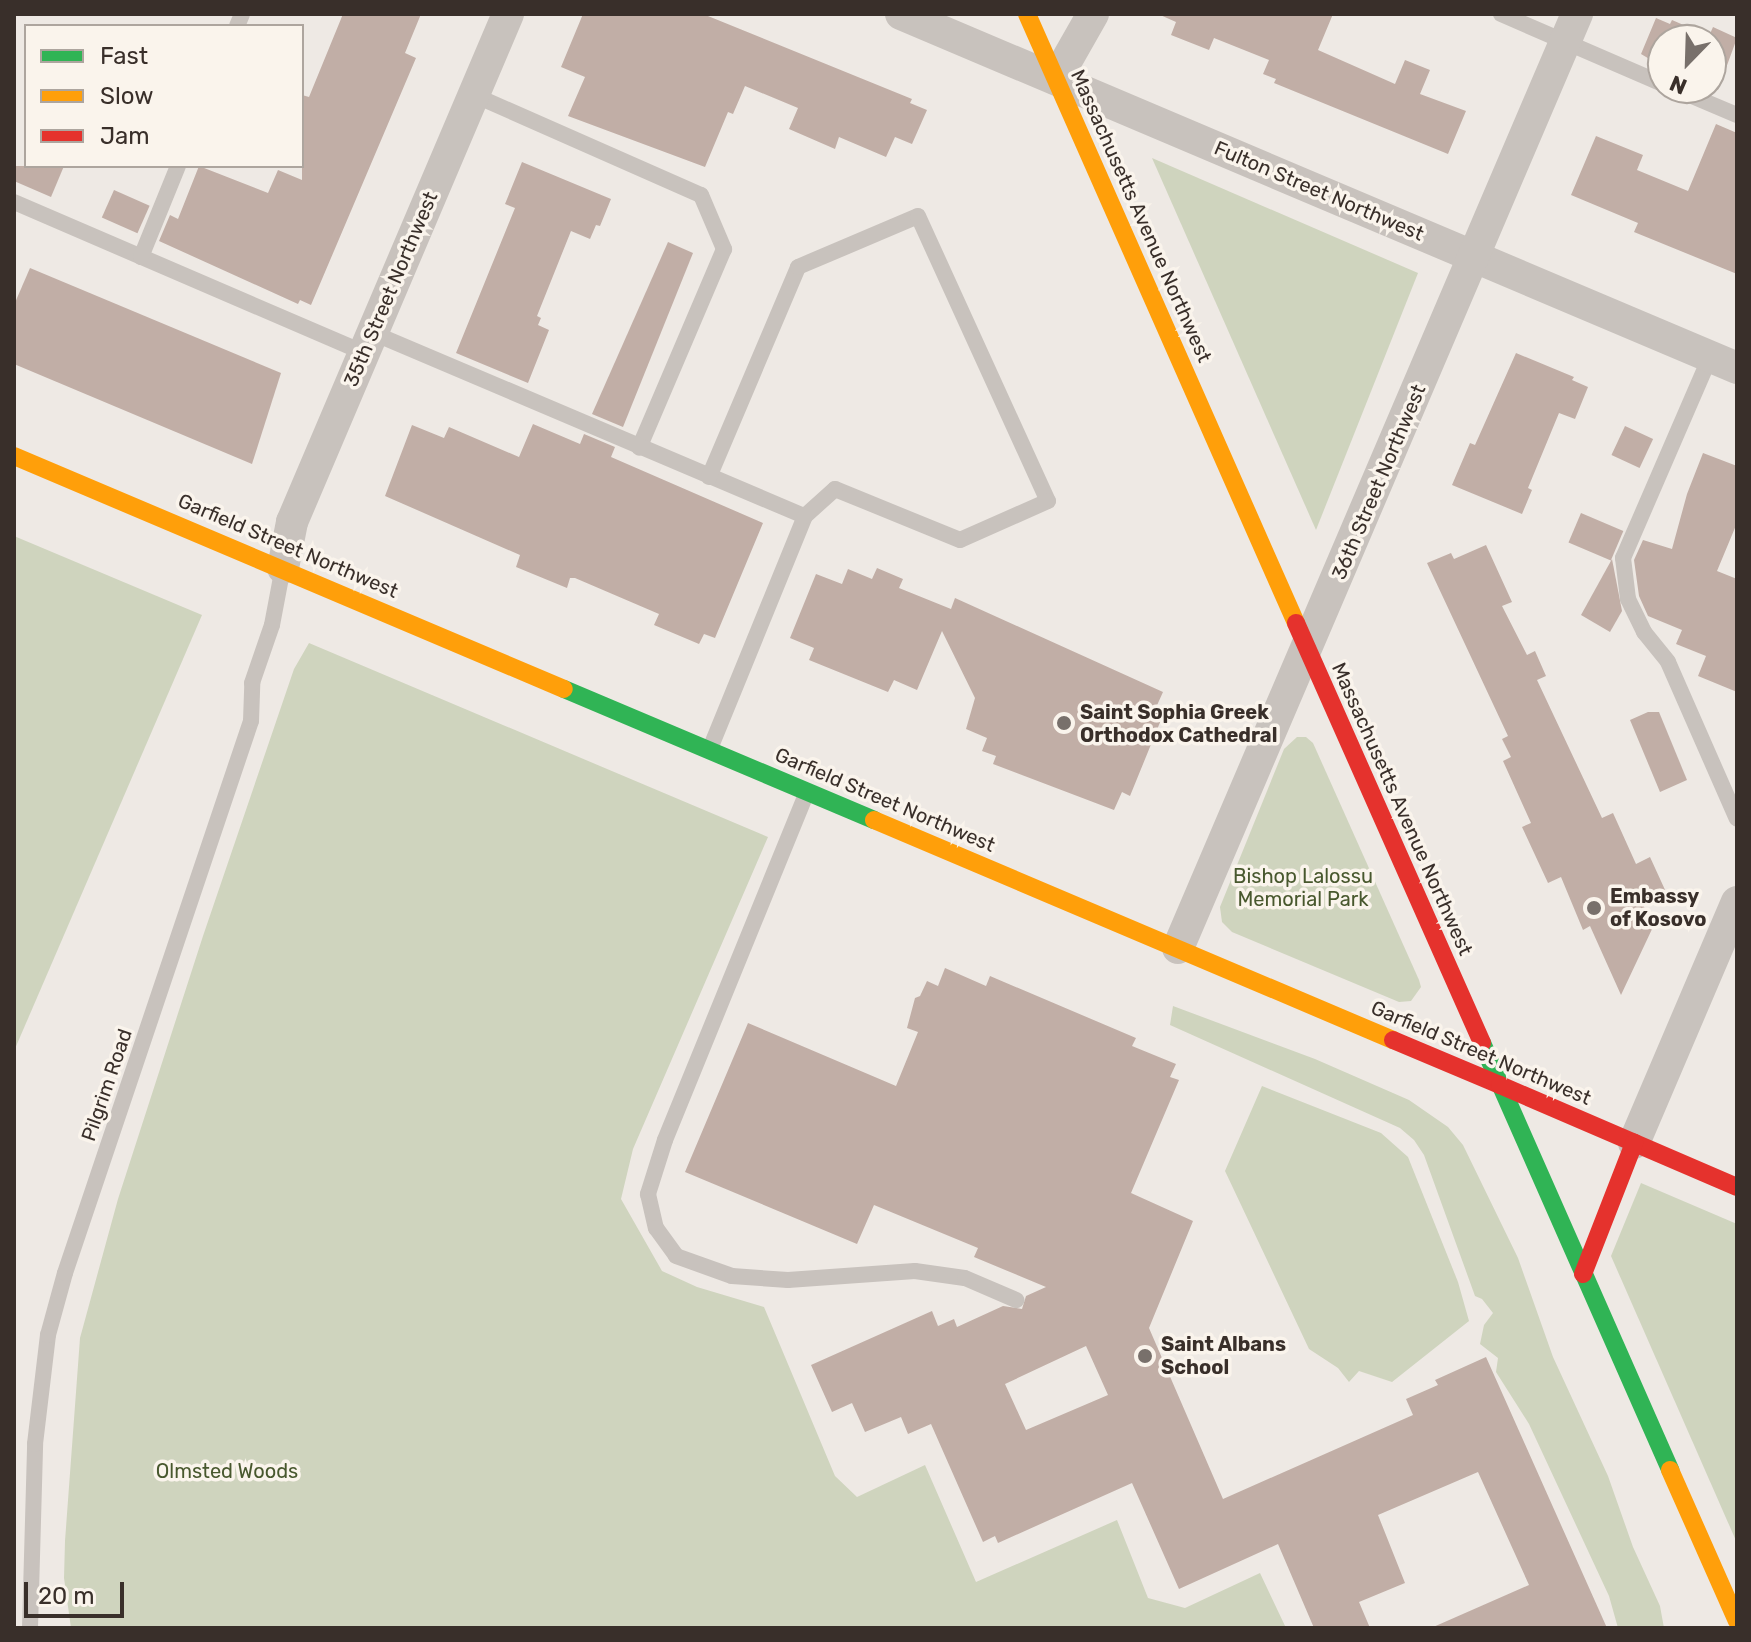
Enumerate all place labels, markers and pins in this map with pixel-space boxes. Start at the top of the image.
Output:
place label: Saint Sophia Greek Orthodox Cathedral [1080,700,1277,747]
marker: Saint Sophia Greek Orthodox Cathedral [1055,714,1073,732]
place label: Embassy of Kosovo [1610,884,1707,931]
marker: Embassy of Kosovo [1585,899,1603,917]
place label: Saint Albans School [1161,1332,1287,1379]
marker: Saint Albans School [1136,1347,1154,1365]

